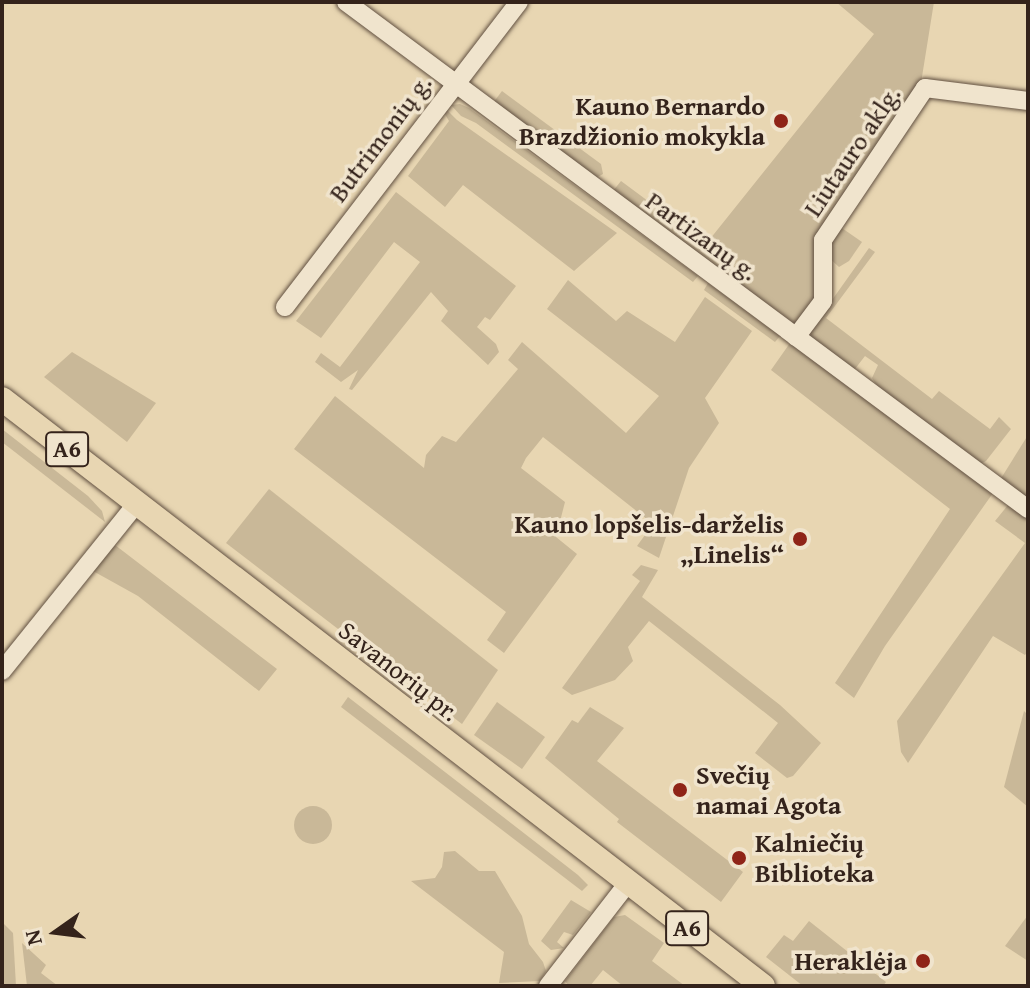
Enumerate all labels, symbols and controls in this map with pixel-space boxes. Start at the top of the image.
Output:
street label: Butrimonių g. [322,68,438,208]
street label: Liutauro aklg. [797,80,907,222]
place label: Kauno Bernardo Brazdžionio mokykla [519,90,765,152]
marker: Kauno Bernardo Brazdžionio mokykla [772,112,790,130]
street label: Partizanų g. [640,185,764,287]
road number: A6 [45,429,89,469]
place label: Kauno lopšelis-darželis „Linelis“ [514,508,784,570]
marker: Kauno lopšelis-darželis „Linelis“ [791,530,809,548]
street label: Savanorių pr. [333,614,465,728]
place label: Svečių namai Agota [696,759,841,820]
marker: Svečių namai Agota [671,781,689,799]
place label: Kalniečių Biblioteka [755,827,874,888]
marker: Kalniečių Biblioteka [730,849,748,867]
north arrow [16,892,96,972]
road number: A6 [665,908,709,948]
text: N [15,927,50,949]
place label: Heraklėja [795,945,907,977]
marker: Heraklėja [914,952,932,970]

